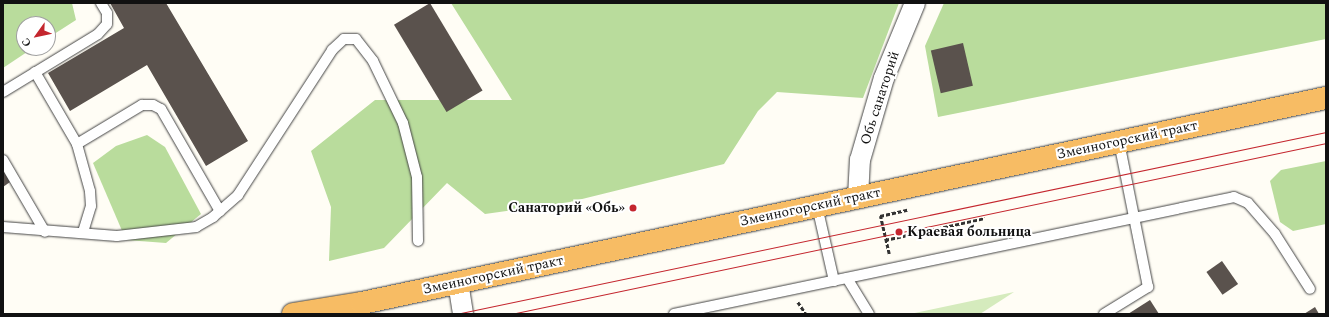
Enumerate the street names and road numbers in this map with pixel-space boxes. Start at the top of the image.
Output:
street label: Обь санаторий [857,49,903,147]
street label: Змеиногорский тракт [1055,117,1199,163]
street label: Змеиногорский тракт [738,184,882,230]
street label: Змеиногорский тракт [421,252,565,298]

